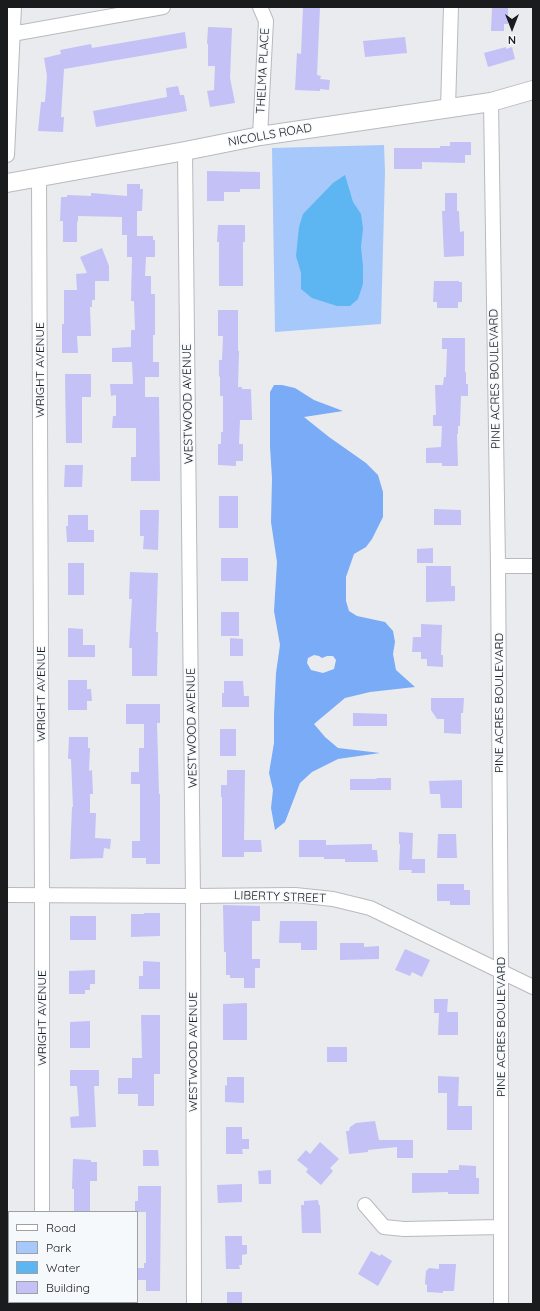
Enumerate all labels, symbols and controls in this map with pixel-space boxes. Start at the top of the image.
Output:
north arrow [492,8,532,48]
street label: THELMA PLACE [254,28,272,114]
text: N [508,33,516,47]
street label: NICOLLS ROAD [227,121,313,149]
street label: PINE ACRES BOULEVARD [487,309,503,449]
street label: WRIGHT AVENUE [33,322,47,418]
street label: WESTWOOD AVENUE [180,344,196,464]
street label: PINE ACRES BOULEVARD [492,633,506,773]
street label: WRIGHT AVENUE [34,646,48,742]
street label: WESTWOOD AVENUE [184,668,200,788]
street label: LIBERTY STREET [234,888,326,906]
street label: PINE ACRES BOULEVARD [494,957,508,1097]
street label: WRIGHT AVENUE [35,970,49,1066]
street label: WESTWOOD AVENUE [186,992,200,1112]
legend [8,1211,138,1303]
text: Road [46,1220,76,1235]
text: Park [46,1240,71,1255]
text: Water [46,1260,80,1275]
text: Building [46,1280,90,1295]

